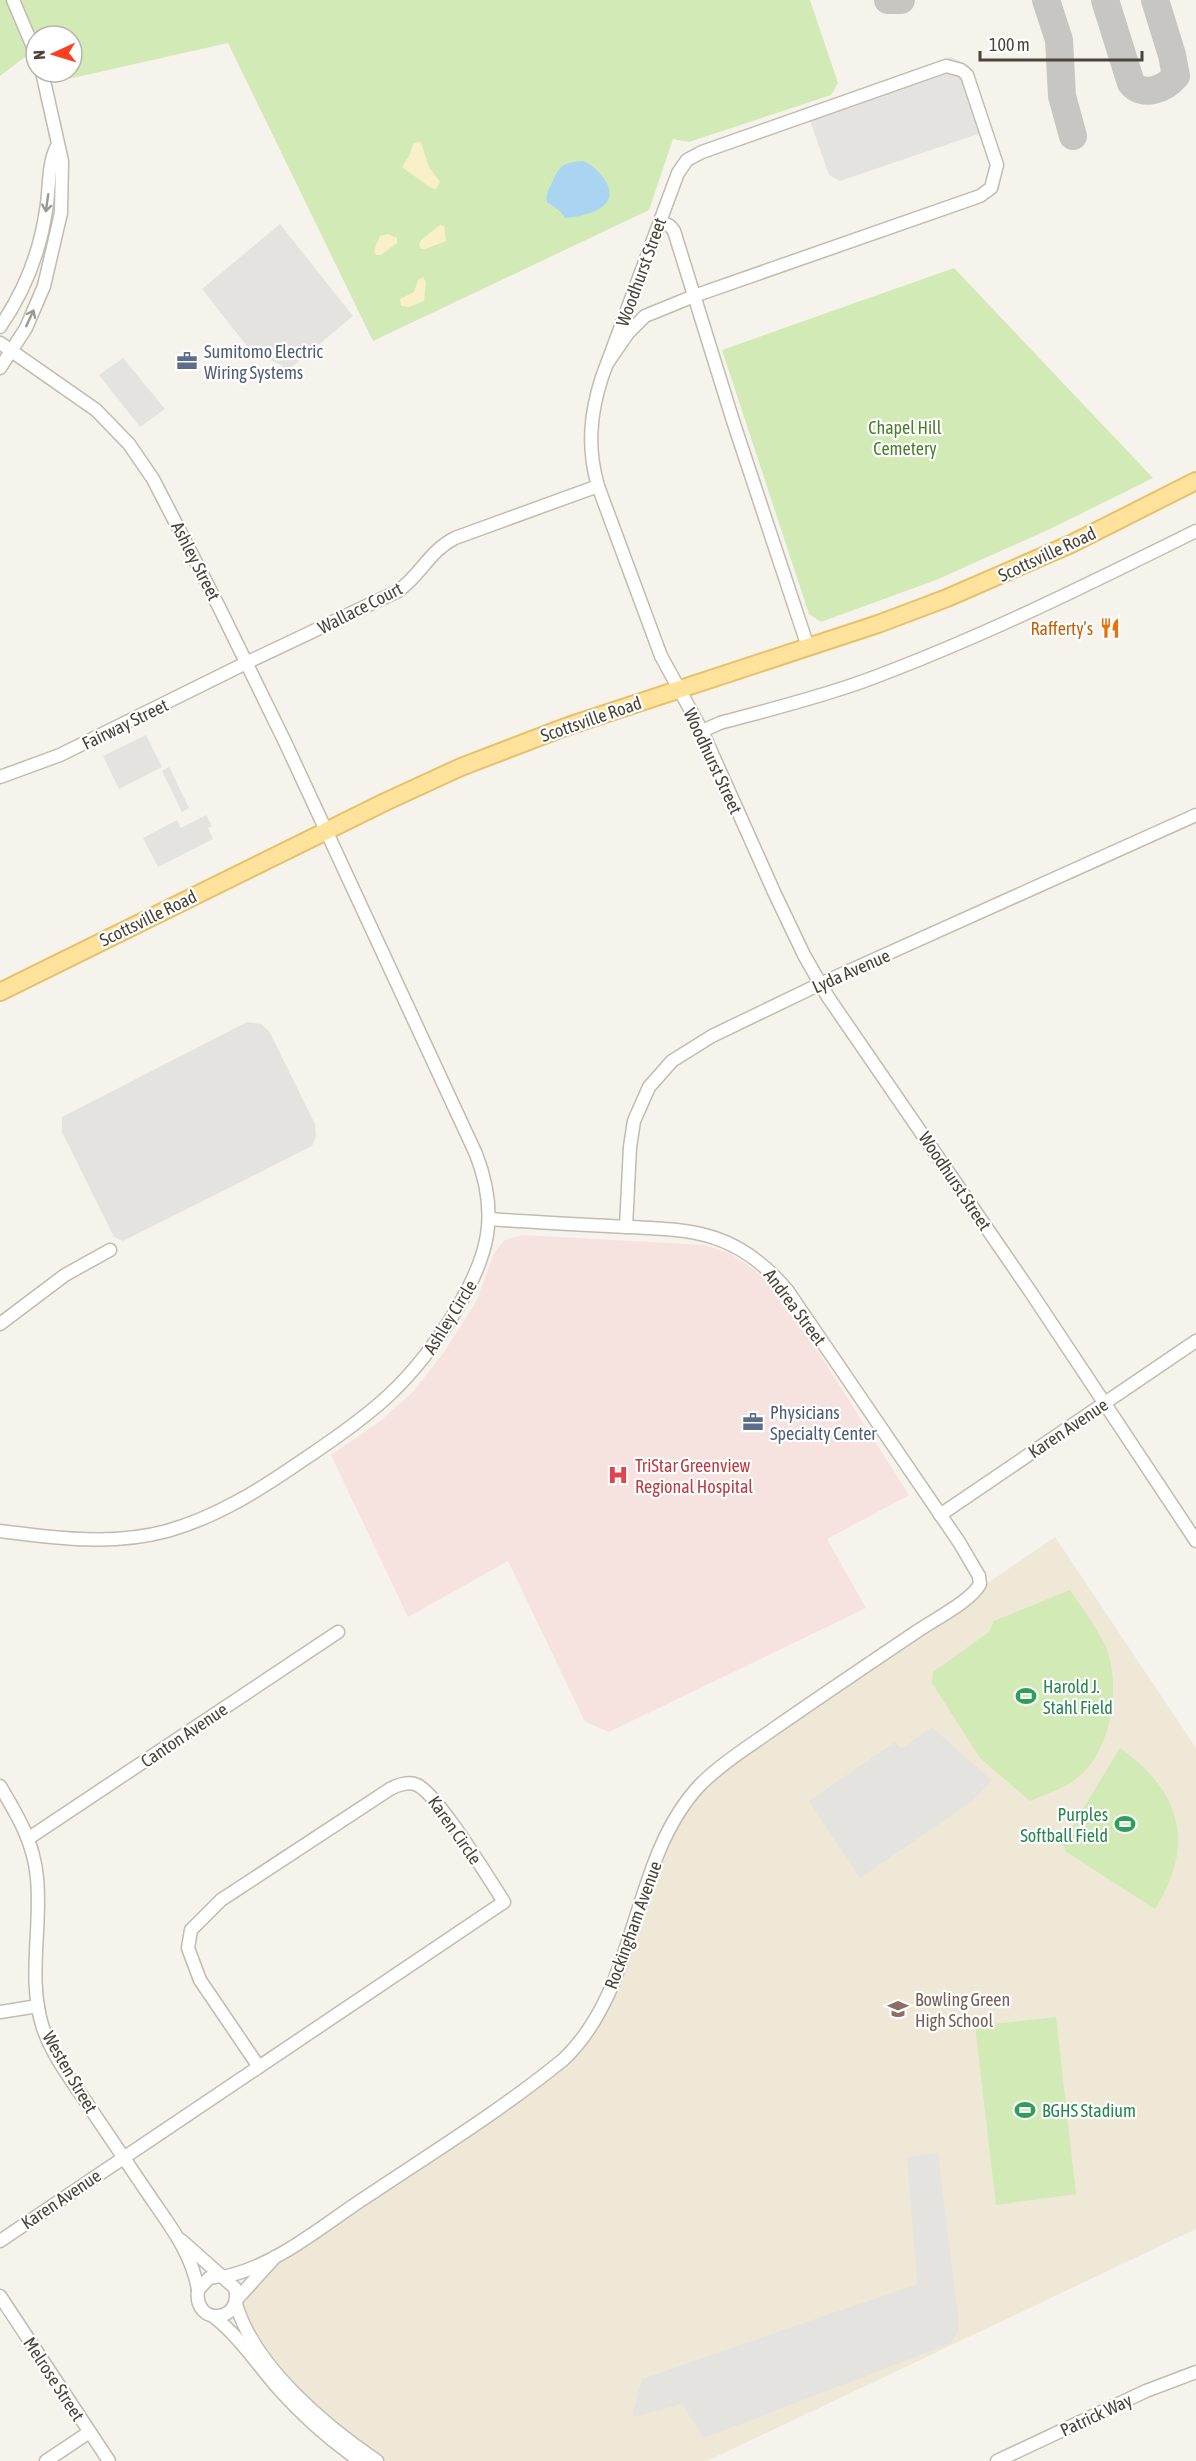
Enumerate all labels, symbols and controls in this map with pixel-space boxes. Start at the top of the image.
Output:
north arrow [24,24,84,84]
scale bar [980,24,1142,62]
text: 100 m [989,34,1030,55]
text: N [30,50,48,60]
one-way arrow [42,193,53,213]
street label: Woodhurst Street [612,215,670,329]
one-way arrow [25,309,37,327]
place label: Sumitomo Electric Wiring Systems [204,341,323,383]
office icon: Sumitomo Electric Wiring Systems [175,349,199,373]
park label: Chapel Hill Cemetery [868,417,942,459]
street label: Ashley Street [167,518,225,604]
street label: Scottsville Road [995,522,1099,586]
street label: Wallace Court [314,578,406,638]
restaurant icon: Rafferty’s [1098,616,1122,640]
place label: Rafferty’s [1031,618,1093,639]
street label: Scottsville Road [538,692,644,746]
street label: Fairway Street [79,694,171,754]
street label: Woodhurst Street [679,705,747,817]
street label: Scottsville Road [96,885,200,951]
street label: Lyda Avenue [809,945,893,997]
street label: Woodhurst Street [914,1128,996,1234]
street label: Andrea Street [760,1265,830,1349]
street label: Ashley Circle [419,1276,481,1358]
street label: Karen Avenue [1024,1394,1112,1462]
place label: Physicians Specialty Center [770,1402,877,1444]
office icon: Physicians Specialty Center [741,1410,765,1434]
place label: TriStar Greenview Regional Hospital [635,1455,753,1497]
hospital icon: TriStar Greenview Regional Hospital [606,1463,630,1487]
place label: Harold J. Stahl Field [1043,1676,1113,1718]
sports icon: Harold J. Stahl Field [1014,1684,1038,1708]
street label: Canton Avenue [137,1698,231,1772]
street label: Karen Circle [424,1792,486,1868]
place label: Purples Softball Field [1020,1804,1108,1846]
sports icon: Purples Softball Field [1113,1812,1137,1836]
street label: Rockingham Avenue [600,1858,666,1992]
place label: Bowling Green High School [915,1989,1010,2031]
school or university icon: Bowling Green High School [886,1997,910,2021]
street label: Westen Street [38,2027,102,2117]
sports icon: BGHS Stadium [1013,2098,1037,2122]
place label: BGHS Stadium [1042,2100,1136,2121]
street label: Karen Avenue [17,2165,105,2233]
street label: Melrose Street [19,2333,89,2425]
street label: Patrick Way [1057,2389,1135,2441]

